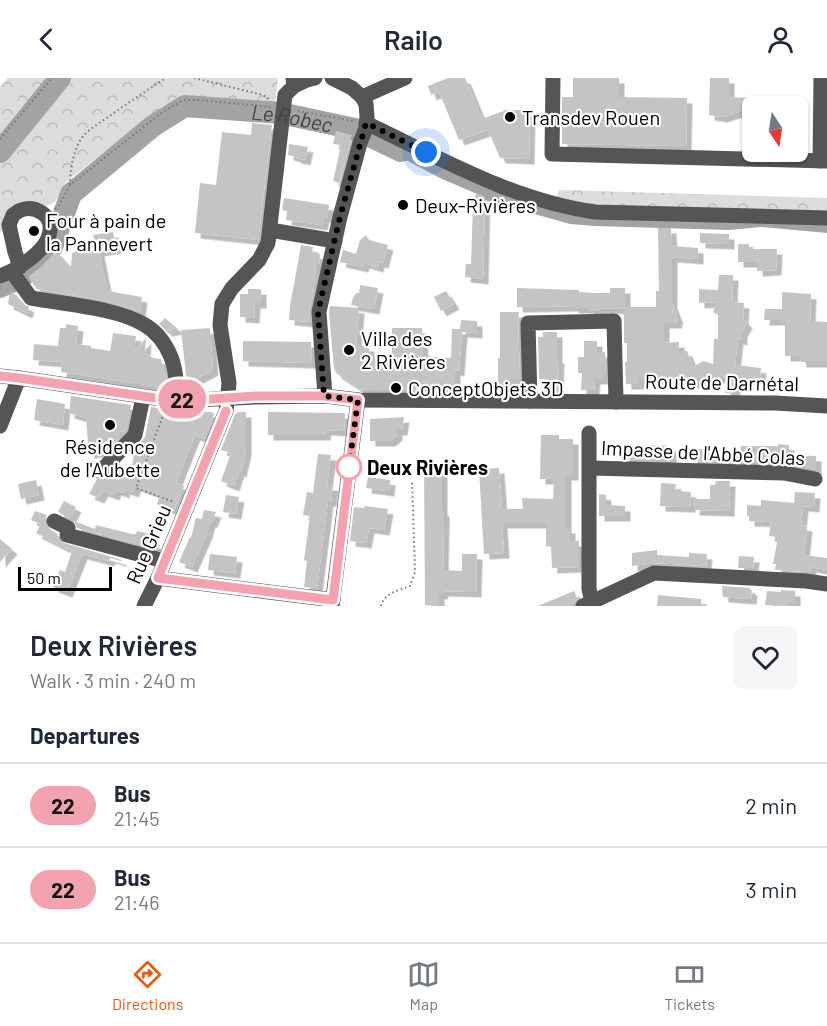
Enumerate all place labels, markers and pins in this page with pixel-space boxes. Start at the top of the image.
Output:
place label: Transdev Rouen [522,105,660,129]
marker: Transdev Rouen [503,110,517,124]
place label: Deux-Rivières [415,193,536,217]
marker: Deux-Rivières [396,198,410,212]
place label: Four à pain de la Pannevert [46,208,166,255]
marker: Four à pain de la Pannevert [27,224,41,238]
place label: Villa des 2 Rivières [361,326,446,373]
marker: Villa des 2 Rivières [342,343,356,357]
place label: ConceptObjets 3D [408,376,563,400]
marker: ConceptObjets 3D [389,381,403,395]
marker: Résidence de l'Aubette [103,418,117,432]
place label: Résidence de l'Aubette [60,434,160,481]
marker: Deux Rivières [336,454,362,480]
place label: Deux Rivières [367,455,488,479]

